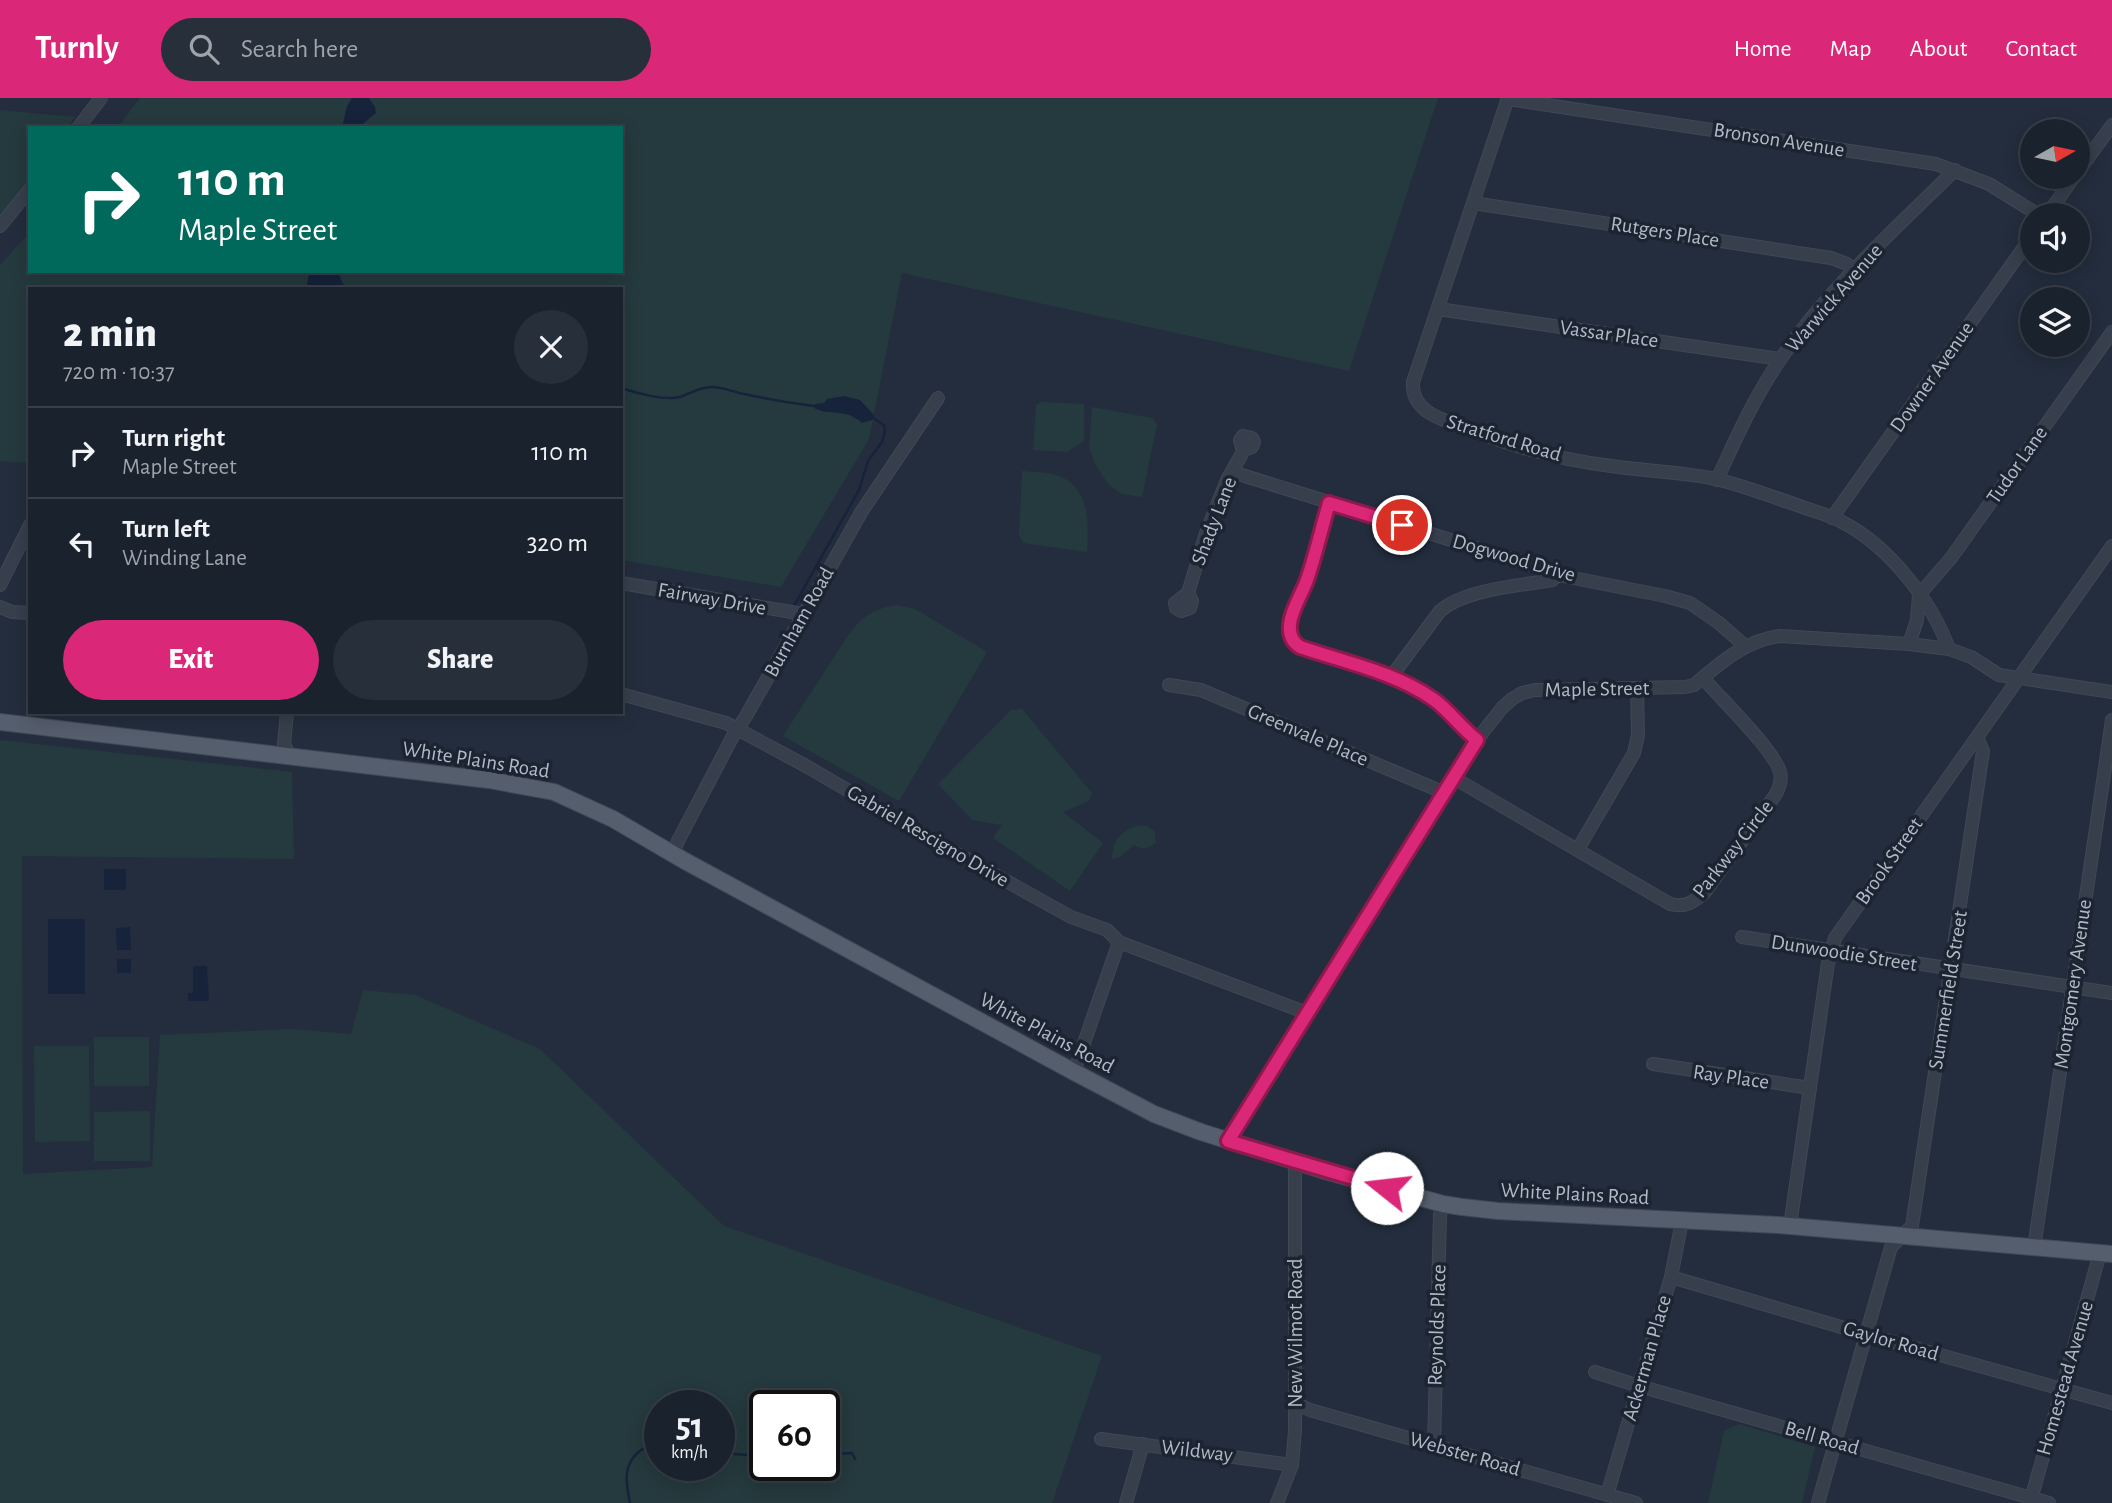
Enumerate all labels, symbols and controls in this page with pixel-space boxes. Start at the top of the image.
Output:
search box [161,18,651,81]
icon: search [185,30,223,68]
text: Turnly [35,32,119,65]
text: Search here [241,36,358,62]
text: Home [1734,37,1792,61]
text: Map [1830,37,1872,61]
text: About [1910,37,1967,61]
text: Contact [2005,37,2077,61]
street label: Bronson Avenue [1712,119,1846,161]
north arrow [2020,119,2090,189]
map controls [2020,119,2090,357]
icon: right [63,154,154,245]
text: 110 m [178,156,286,205]
button: sound [2020,203,2090,273]
street label: Rutgers Place [1609,213,1721,251]
text: Maple Street [178,214,337,246]
street label: Warwick Avenue [1782,240,1886,356]
button: layers [2020,287,2090,357]
button: close [514,310,588,384]
text: 2 min [63,312,157,354]
street label: Vassar Place [1558,317,1660,351]
street label: Downer Avenue [1886,318,1978,436]
text: 720 m · 10:37 [63,361,175,384]
street label: Stratford Road [1444,411,1564,465]
street label: Tudor Lane [1983,422,2051,508]
text: Turn right [122,425,225,451]
icon: right [63,434,101,472]
text: 110 m [531,439,588,465]
text: Maple Street [122,456,236,479]
street label: Shady Lane [1188,474,1240,568]
pin [1372,495,1432,555]
icon: arrive [1383,506,1421,544]
text: Turn left [122,516,210,542]
icon: left [63,525,101,563]
text: 320 m [527,530,588,556]
street label: Dogwood Drive [1450,530,1578,586]
text: Winding Lane [122,547,247,570]
street label: Burnham Road [760,564,838,680]
street label: Fairway Drive [656,579,768,619]
button: Exit [63,620,319,700]
button: Share [333,620,588,700]
street label: Maple Street [1545,678,1650,700]
street label: Greenvale Place [1245,700,1371,770]
street label: White Plains Road [401,738,551,782]
street label: Gabriel Rescigno Drive [844,781,1012,891]
street label: Parkway Circle [1689,796,1777,902]
street label: Brook Street [1851,813,1927,908]
street label: Montgomery Avenue [2051,898,2095,1070]
street label: Summerfield Street [1925,909,1971,1071]
street label: Dunwoodie Street [1769,931,1919,975]
street label: White Plains Road [976,989,1118,1077]
street label: Ray Place [1692,1061,1770,1093]
position arrow [1350,1151,1424,1225]
street label: White Plains Road [1500,1180,1650,1208]
street label: New Wilmot Road [1285,1258,1306,1408]
street label: Reynolds Place [1424,1264,1450,1386]
street label: Ackerman Place [1619,1293,1675,1423]
street label: Homestead Avenue [2033,1298,2097,1458]
street label: Gaylor Road [1841,1317,1941,1365]
speed limit sign: 60 [749,1390,840,1481]
text: 51 [676,1409,703,1444]
street label: Bell Road [1782,1417,1862,1459]
street label: Webster Road [1407,1428,1523,1480]
street label: Wildway [1160,1436,1234,1466]
text: km/h [671,1444,708,1462]

